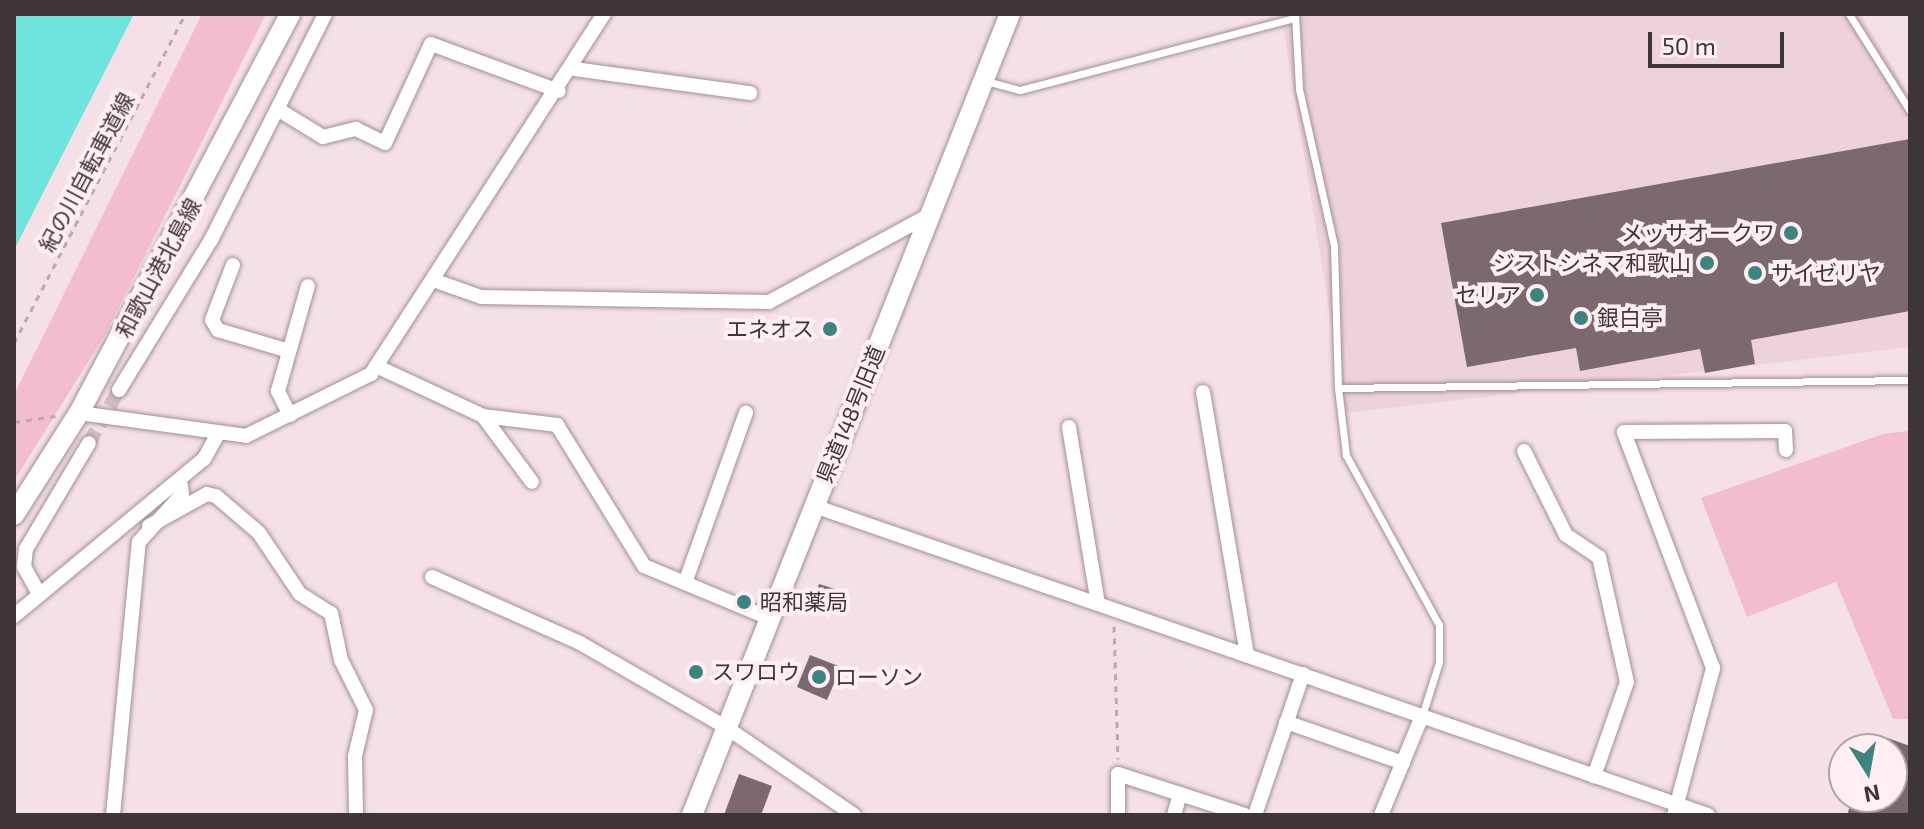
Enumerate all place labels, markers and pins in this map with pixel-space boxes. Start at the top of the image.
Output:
place label: メッサオークワ [1621,220,1775,246]
marker: メッサオークワ [1782,224,1800,242]
place label: ジストシネマ和歌山 [1493,250,1691,276]
marker: ジストシネマ和歌山 [1698,254,1716,272]
place label: サイゼリヤ [1771,260,1881,286]
marker: サイゼリヤ [1746,264,1764,282]
place label: セリア [1455,282,1521,308]
marker: セリア [1528,286,1546,304]
place label: 銀白亭 [1597,305,1663,331]
marker: 銀白亭 [1572,309,1590,327]
place label: エネオス [726,316,814,342]
marker: エネオス [821,320,839,338]
place label: 昭和薬局 [760,589,848,615]
marker: 昭和薬局 [735,593,753,611]
place label: スワロウ [712,659,800,685]
marker: スワロウ [687,663,705,681]
place label: ローソン [835,664,923,690]
marker: ローソン [810,668,828,686]

